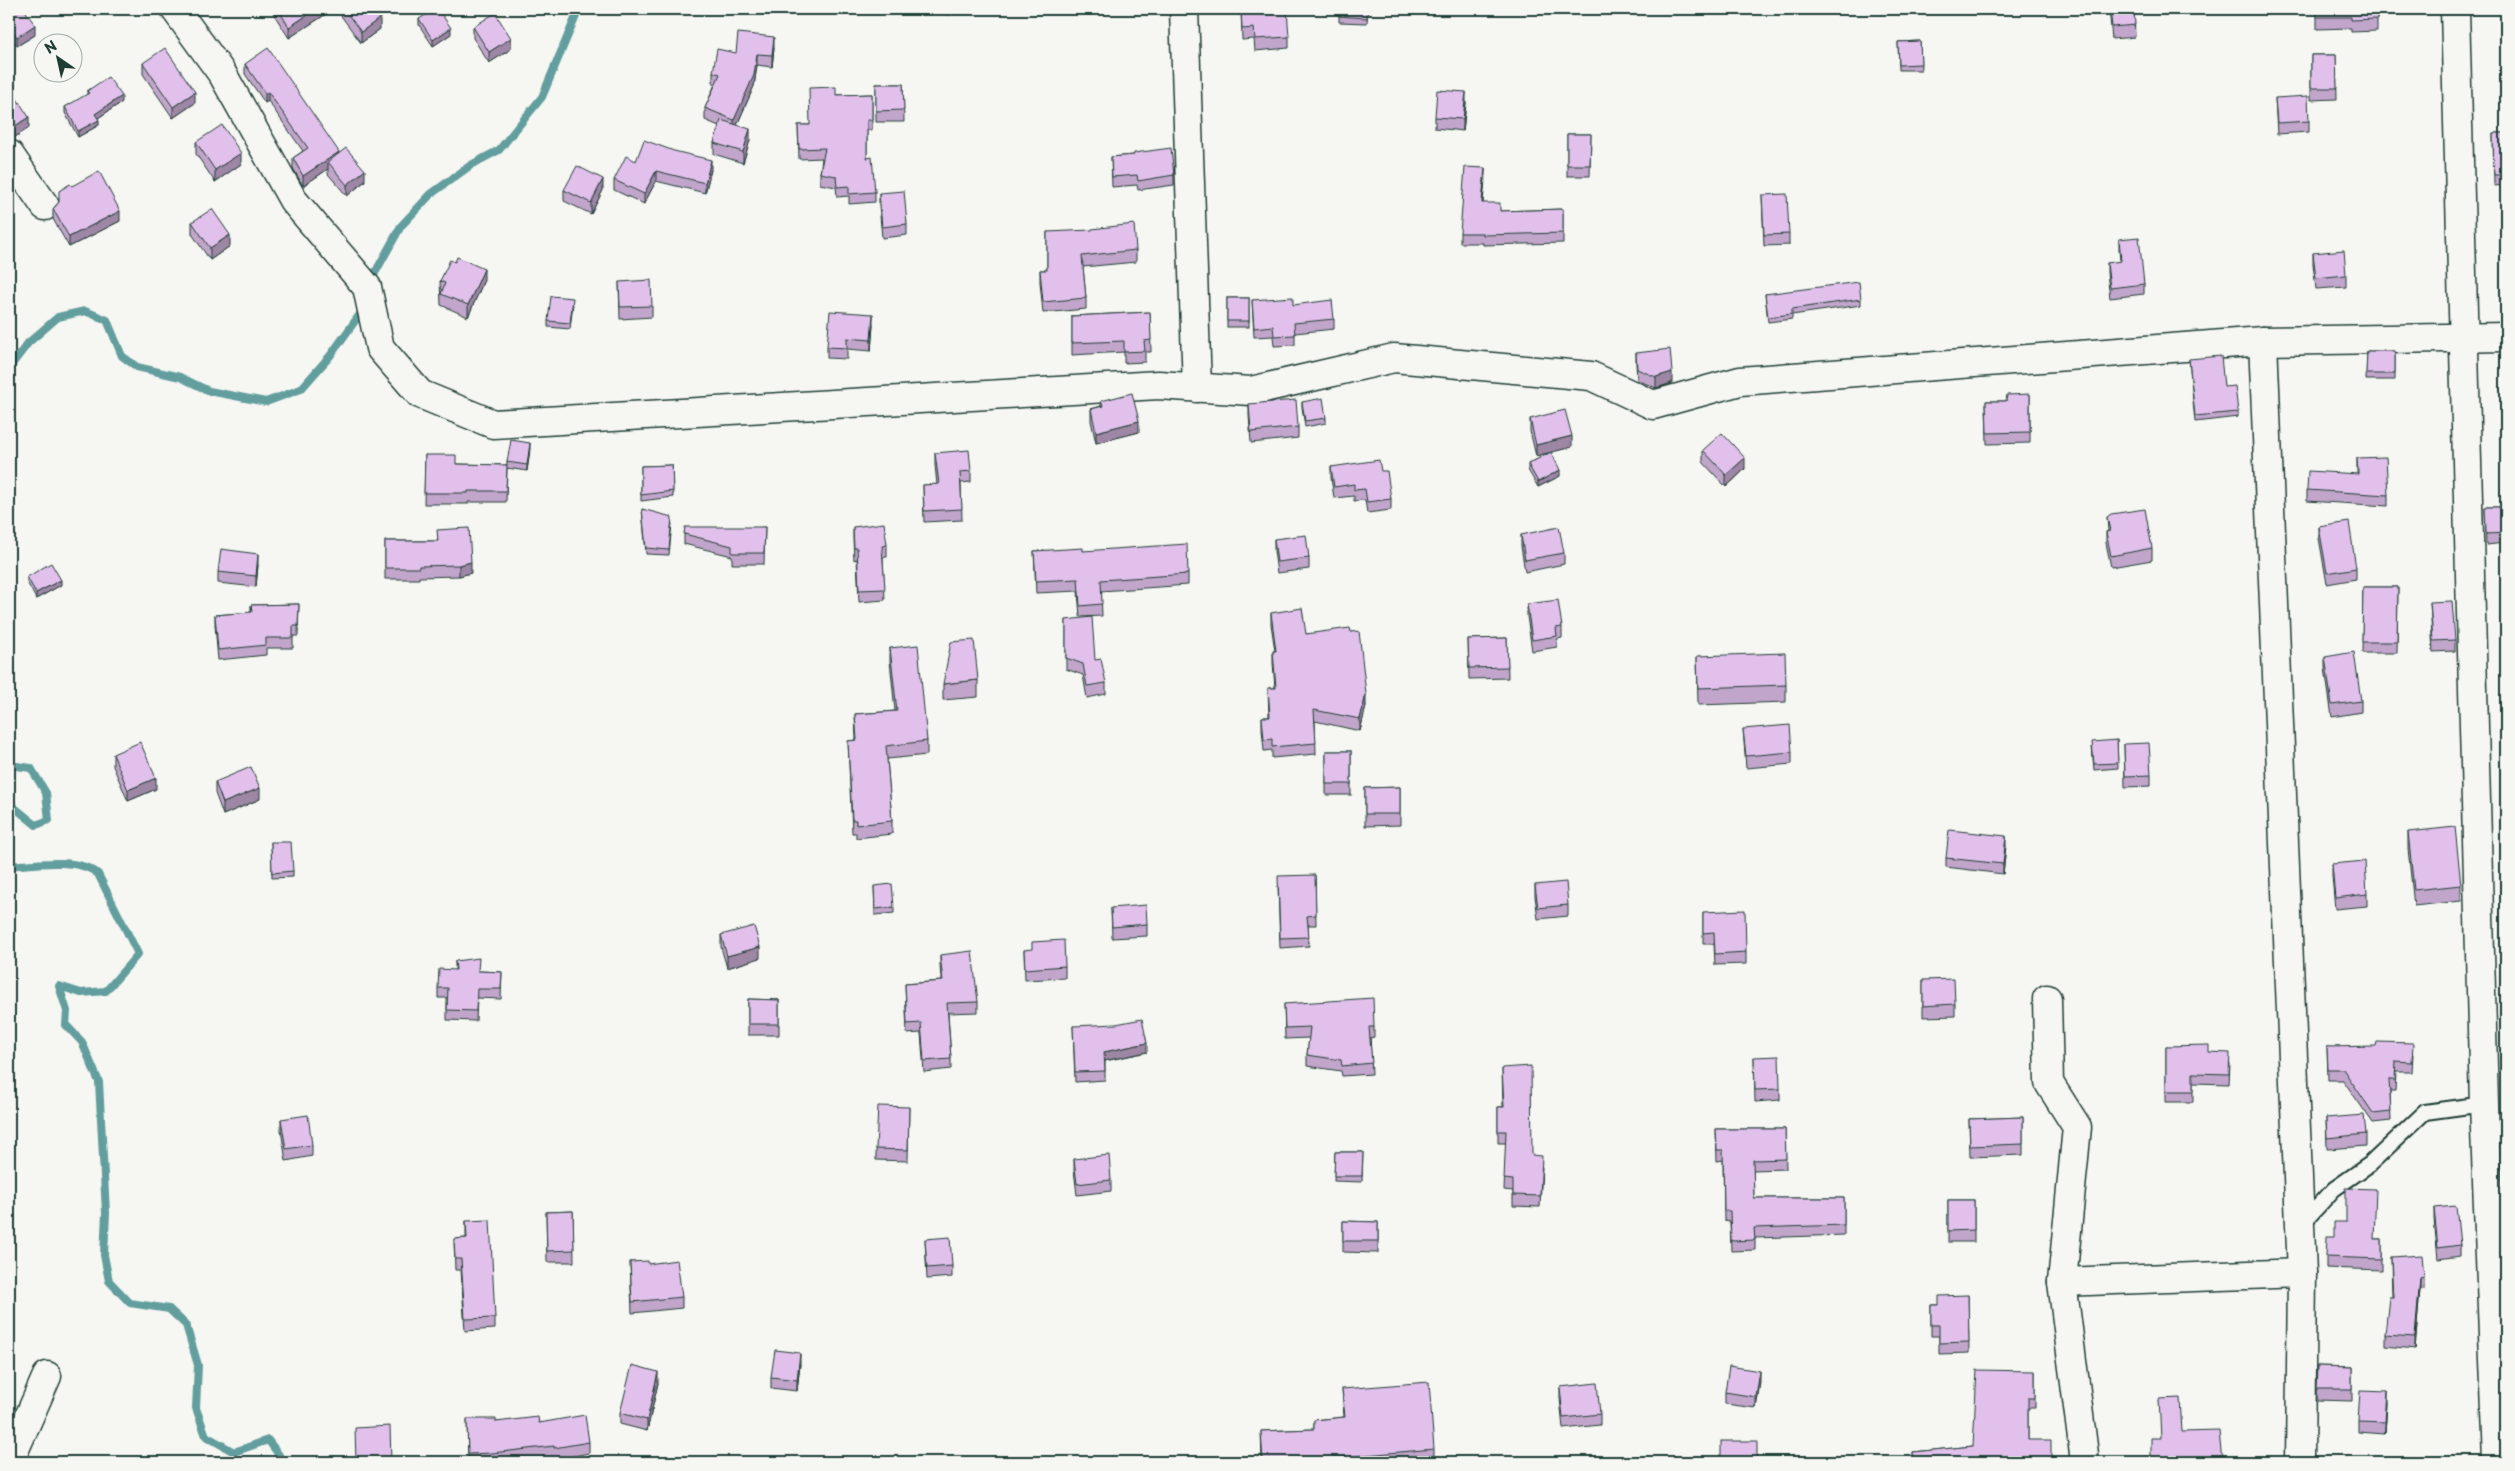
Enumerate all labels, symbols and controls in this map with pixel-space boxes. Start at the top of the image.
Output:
north arrow [32,32,82,82]
text: N [40,35,61,59]

